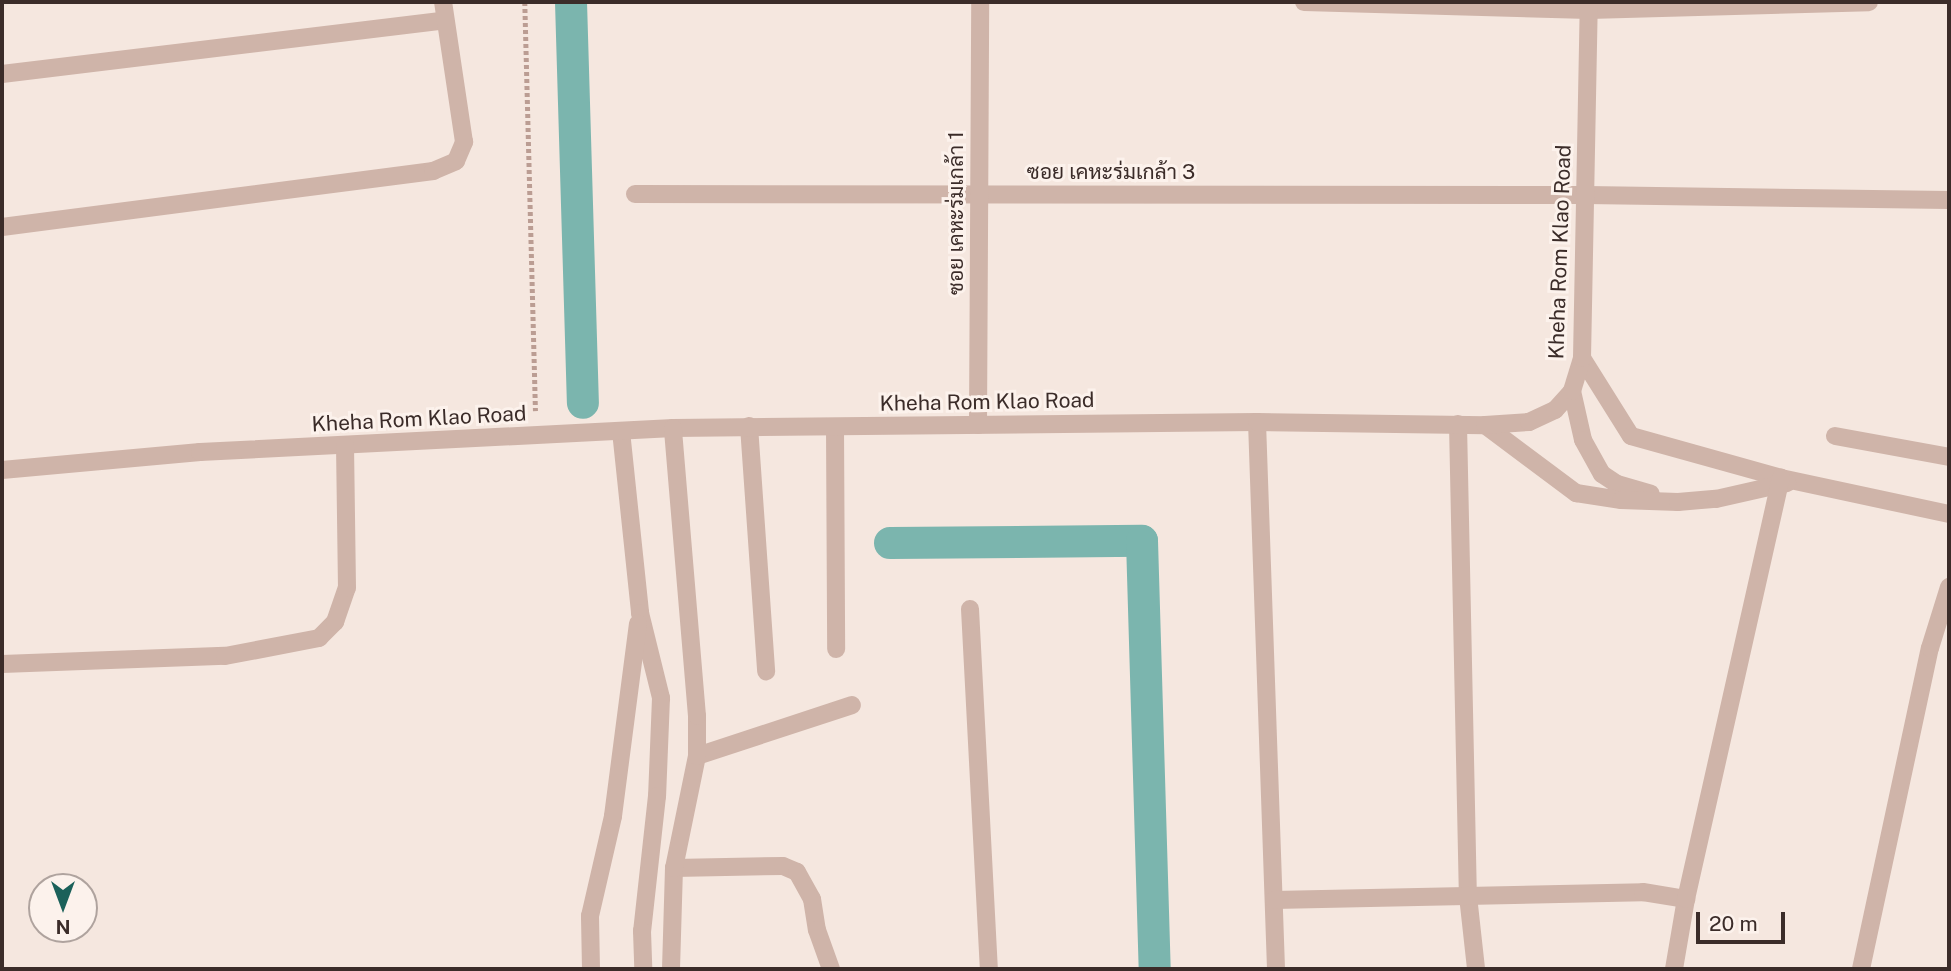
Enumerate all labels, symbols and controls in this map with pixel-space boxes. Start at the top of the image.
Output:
street label: ซอย เคหะร่มเกล้า 1 [943,131,969,295]
street label: Kheha Rom Klao Road [1544,144,1576,360]
street label: ซอย เคหะร่มเกล้า 3 [1027,159,1195,185]
street label: Kheha Rom Klao Road [879,388,1095,416]
street label: Kheha Rom Klao Road [311,401,527,437]
north arrow [28,873,98,943]
scale bar [1699,898,1788,942]
text: 20 m [1709,911,1758,936]
text: N [56,916,70,938]

